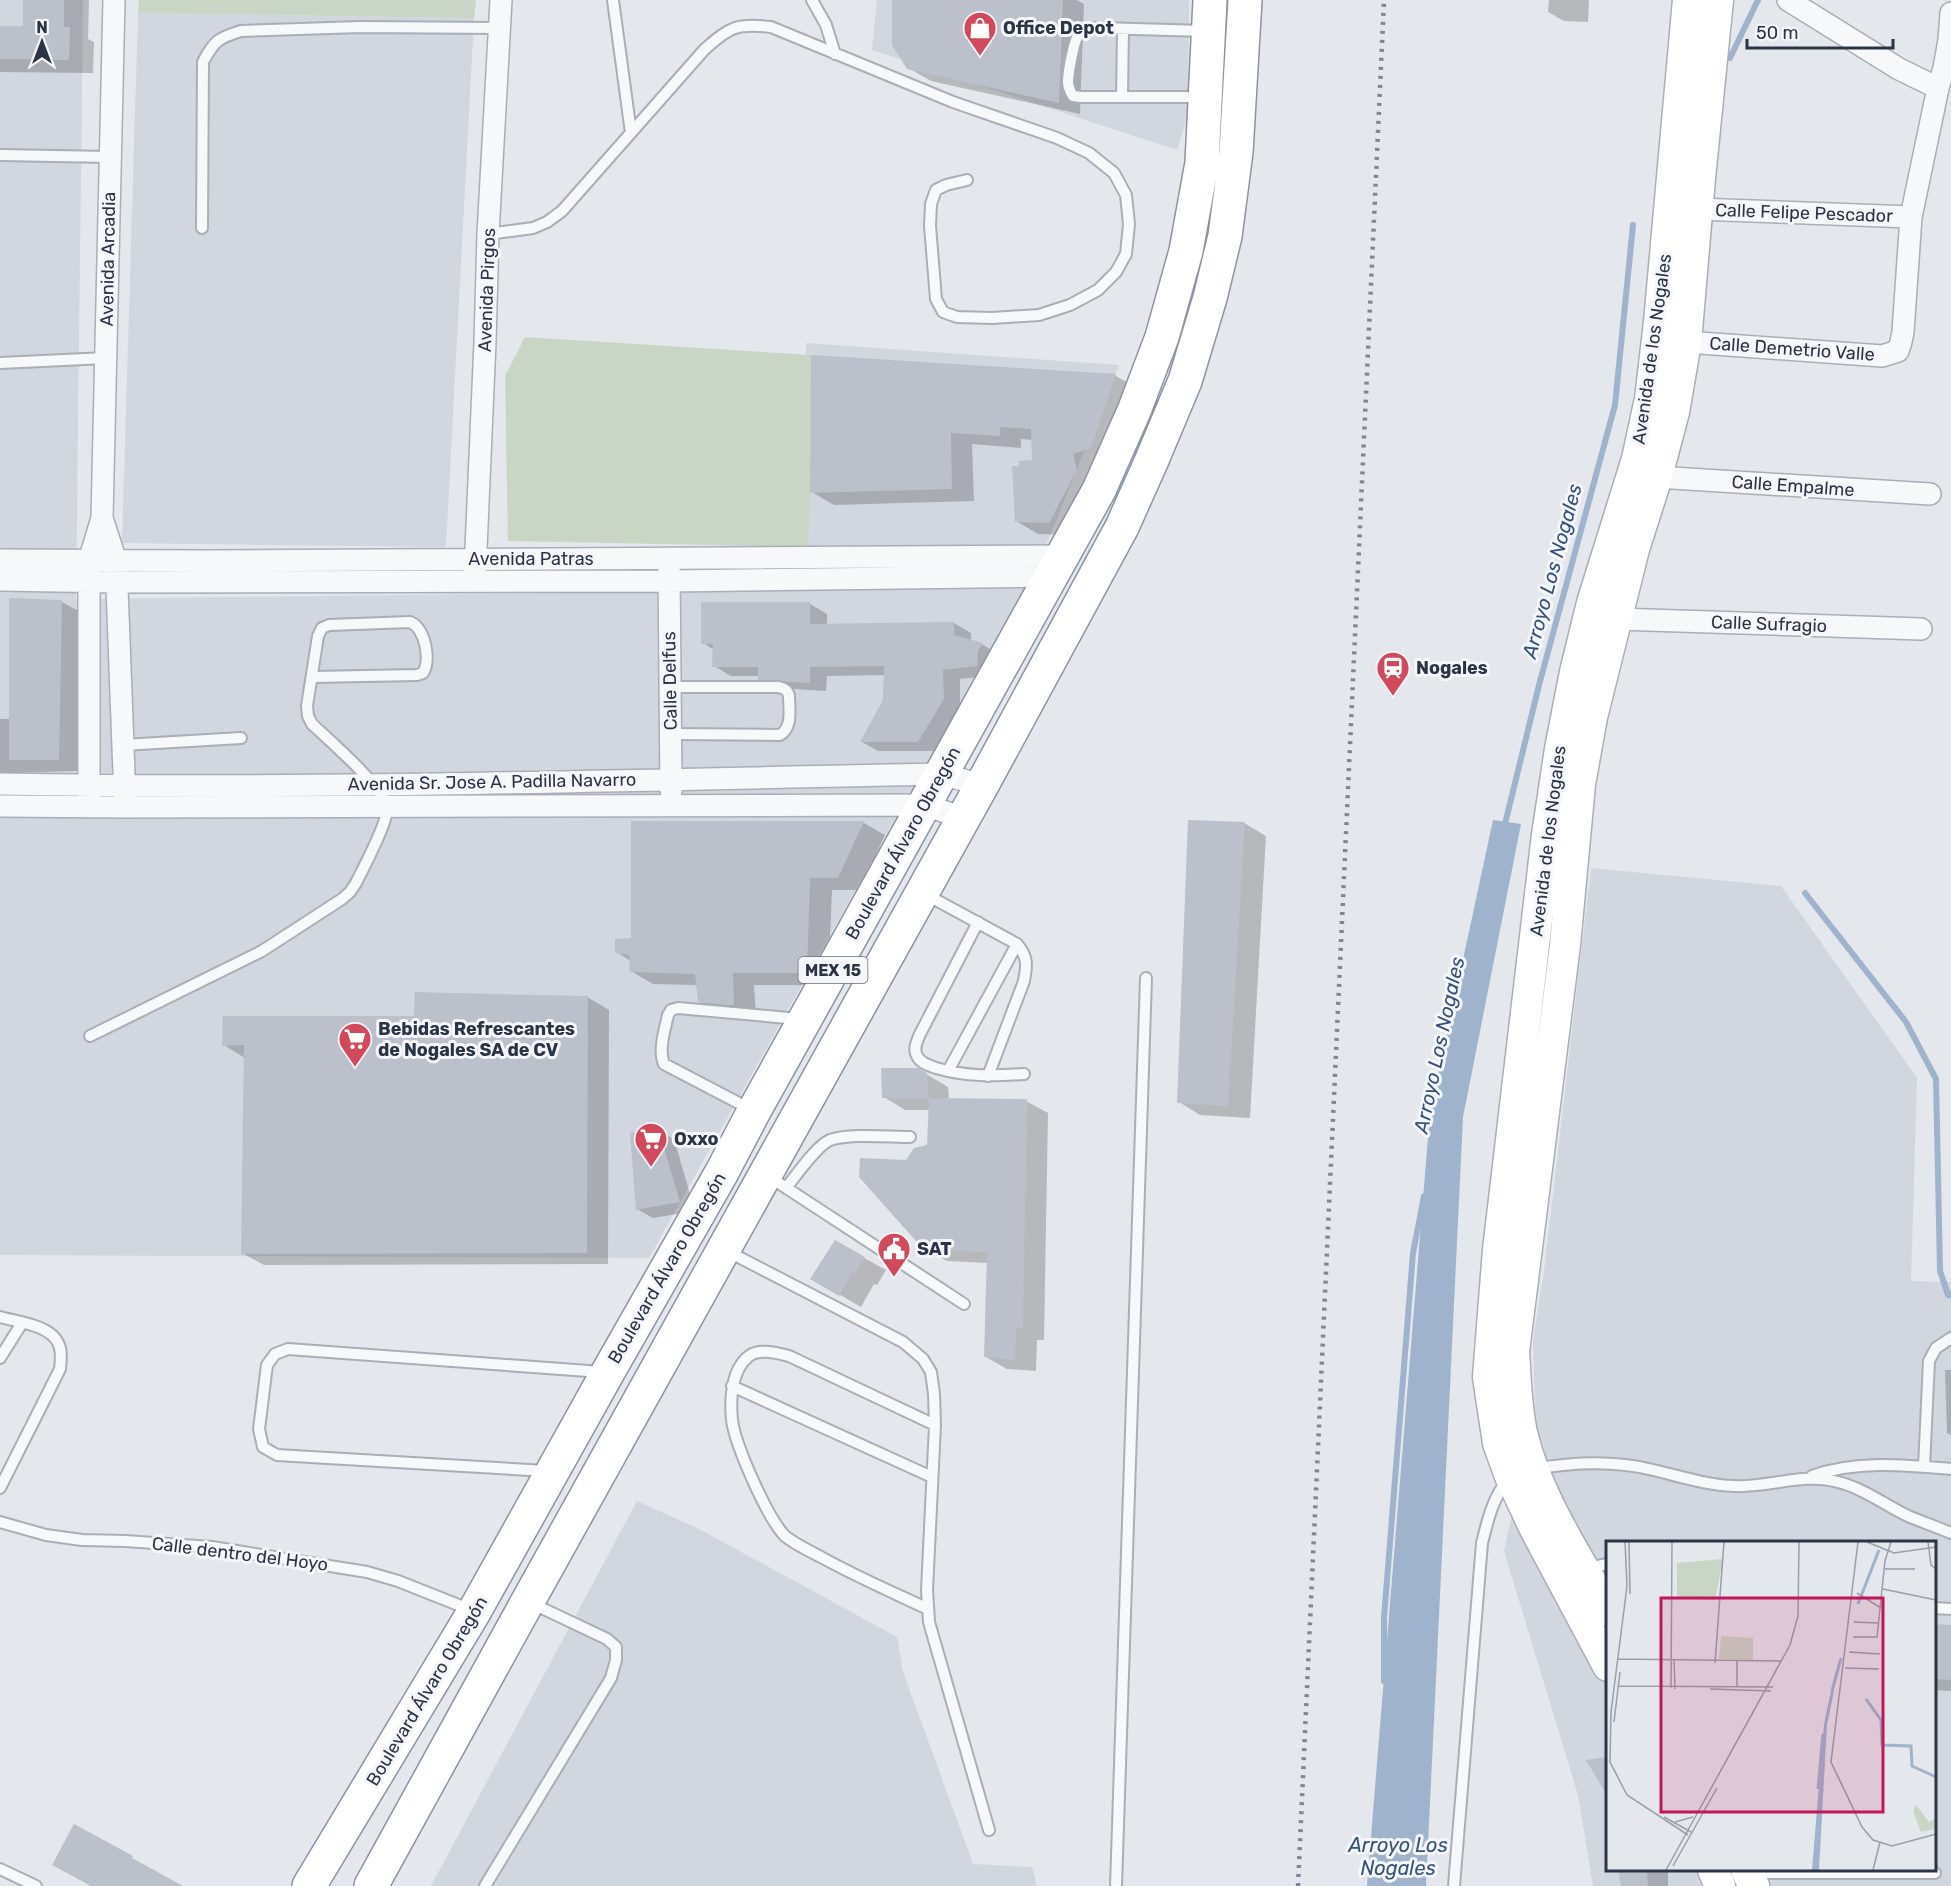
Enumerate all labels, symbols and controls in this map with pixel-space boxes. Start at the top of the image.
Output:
shop icon: Office Depot [962,10,998,57]
north arrow [12,12,72,72]
scale bar [1747,12,1892,50]
place label: Office Depot [1003,17,1114,39]
text: N [36,18,48,37]
text: 50 m [1756,22,1799,44]
street label: Avenida Arcadia [96,191,120,327]
street label: Calle Felipe Pescador [1715,199,1893,227]
street label: Avenida Pirgos [474,227,500,353]
street label: Avenida de los Nogales [1628,252,1676,446]
street label: Calle Demetrio Valle [1709,332,1875,366]
street label: Calle Empalme [1731,471,1855,501]
water label: Arroyo Los Nogales [1517,481,1587,662]
street label: Avenida Patras [468,548,594,570]
street label: Calle Sufragio [1711,611,1827,637]
street label: Calle Delfus [658,631,682,731]
station icon: Nogales [1375,650,1411,697]
place label: Nogales [1416,657,1488,679]
street label: Boulevard Álvaro Obregón [841,743,965,943]
street label: Avenida de los Nogales [1525,744,1571,938]
street label: Avenida Sr. Jose A. Padilla Navarro [348,768,636,796]
water label: Arroyo Los Nogales [1408,955,1469,1136]
road number: MEX 15 [798,957,868,983]
place label: Bebidas Refrescantes de Nogales SA de CV [378,1018,575,1061]
supermarket icon: Bebidas Refrescantes de Nogales SA de CV [337,1021,373,1068]
supermarket icon: Oxxo [633,1121,669,1168]
place label: Oxxo [674,1128,719,1150]
street label: Boulevard Álvaro Obregón [603,1168,731,1368]
public building icon: SAT [876,1231,912,1278]
place label: SAT [917,1238,952,1260]
street label: Calle dentro del Hoyo [151,1532,329,1576]
inset map [1606,1541,1936,1871]
street label: Boulevard Álvaro Obregón [362,1592,492,1790]
water label: Arroyo Los Nogales [1347,1833,1448,1880]

